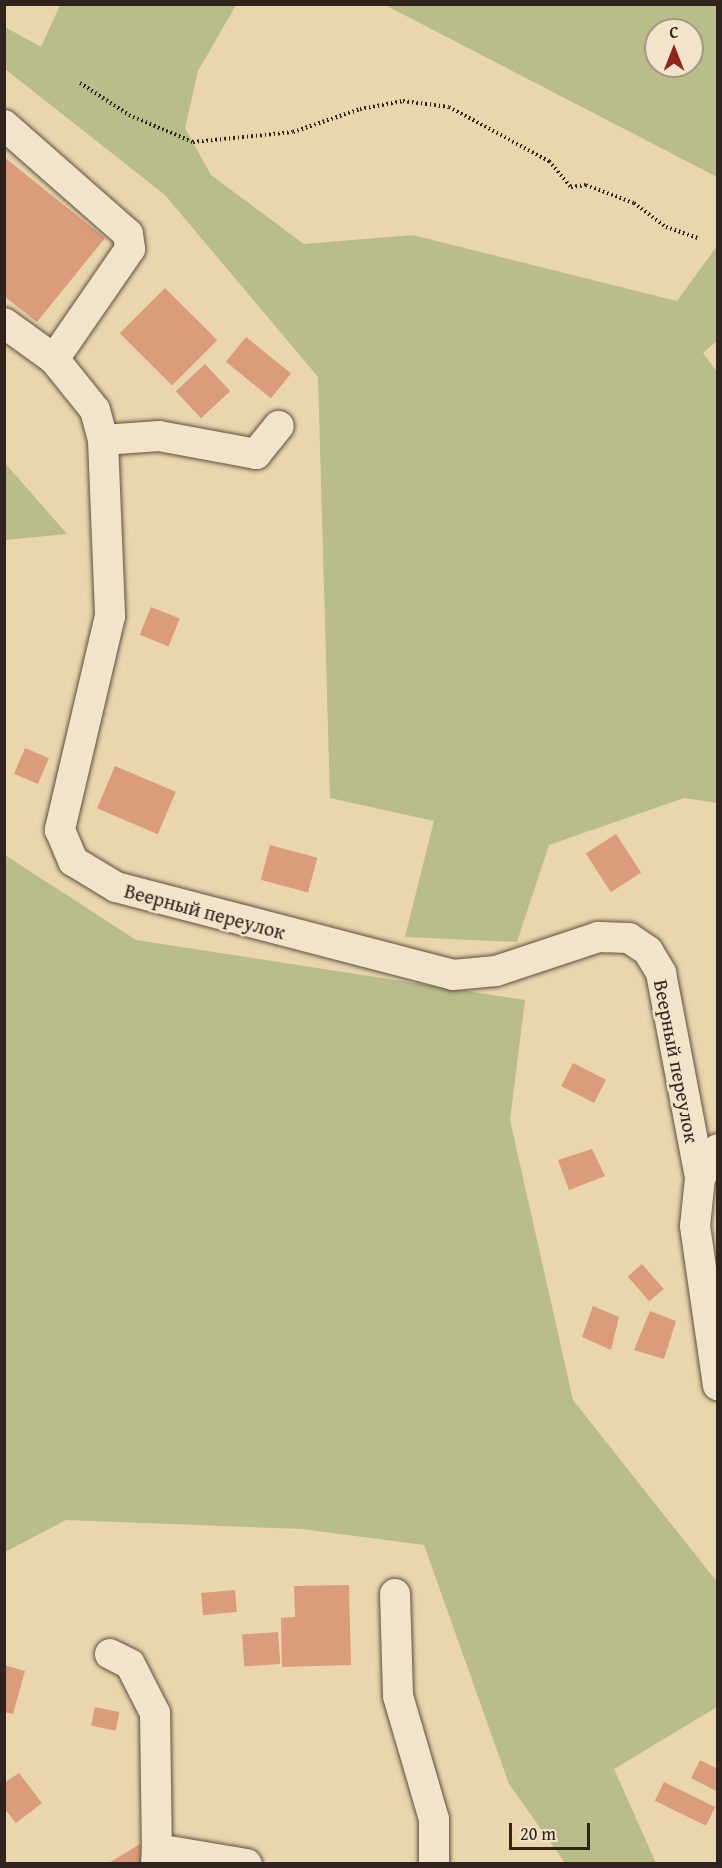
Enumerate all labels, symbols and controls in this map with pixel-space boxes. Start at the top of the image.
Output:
north arrow [644,18,704,78]
text: С [669,20,679,44]
street label: Веерный переулок [122,878,288,944]
street label: Веерный переулок [649,977,705,1145]
scale bar [512,1811,593,1849]
text: 20 m [520,1820,556,1847]

